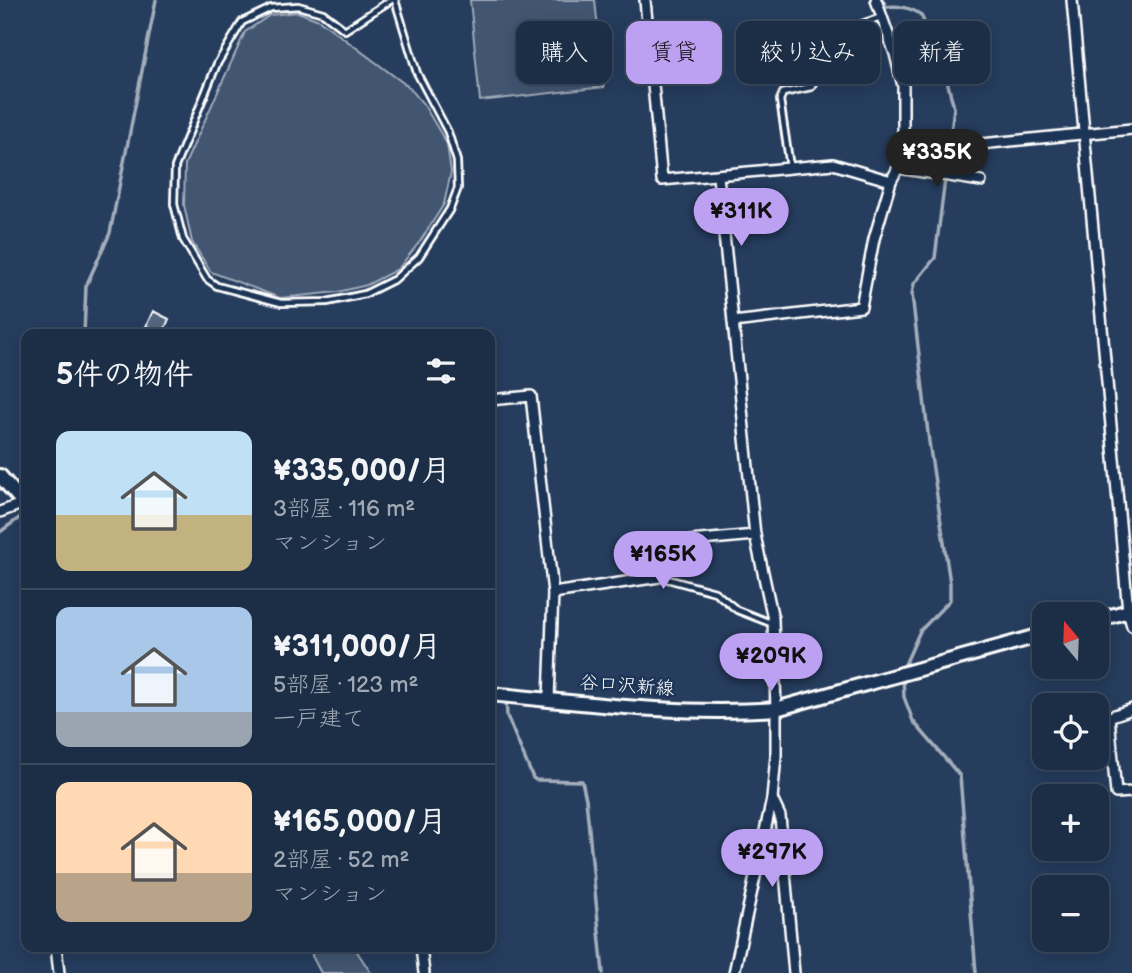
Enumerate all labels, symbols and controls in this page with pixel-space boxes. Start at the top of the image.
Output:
chip: 購入 [516,21,612,84]
chip: 賃貸 [626,21,722,84]
chip: 絞り込み [736,21,880,84]
chip: 新着 [894,21,990,84]
pin: ¥335K [888,130,986,189]
text: ¥335K [902,138,972,166]
pin: ¥311K [692,188,790,248]
text: ¥311K [710,197,772,225]
icon: filters [422,352,460,390]
text: 5件の物件 [56,357,193,393]
text: ¥335,000/月 [273,453,451,489]
icon: home [112,459,196,543]
text: 3部屋 · 116 m² [273,495,415,523]
text: マンション [273,529,387,557]
pin: ¥165K [614,532,712,591]
text: ¥165K [630,540,696,568]
north arrow [1032,602,1110,679]
map controls [1032,602,1109,952]
text: ¥311,000/月 [273,629,441,665]
pin: ¥209K [722,634,820,693]
icon: home [112,635,196,719]
text: ¥209K [736,642,806,670]
text: 5部屋 · 123 m² [273,671,419,699]
street label: 谷口沢新線 [579,671,675,701]
button: locate [1032,693,1109,770]
text: 一戸建て [273,705,365,733]
button: + [1032,784,1109,861]
text: ¥165,000/月 [273,804,447,840]
icon: home [112,810,196,894]
pin: ¥297K [723,830,821,889]
text: ¥297K [737,838,807,866]
text: 2部屋 · 52 m² [273,846,409,874]
button: − [1032,875,1109,952]
text: マンション [273,880,387,908]

